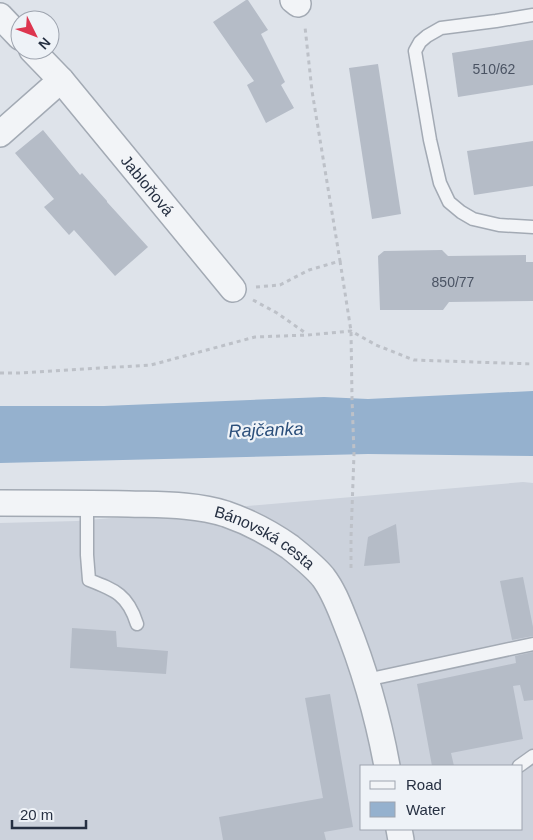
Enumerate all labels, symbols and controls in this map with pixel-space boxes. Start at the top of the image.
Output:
north arrow [10,10,60,60]
text: N [35,35,54,53]
house number: 510/62 [473,61,516,77]
street label: Jabloňová [117,152,177,219]
house number: 850/77 [432,274,475,290]
water label: Rajčanka [228,419,304,441]
street label: Bánovská cesta [213,503,318,573]
legend [360,765,523,830]
text: Road [406,776,442,793]
scale bar [12,798,86,830]
text: Water [406,801,445,818]
text: 20 m [20,806,53,823]

